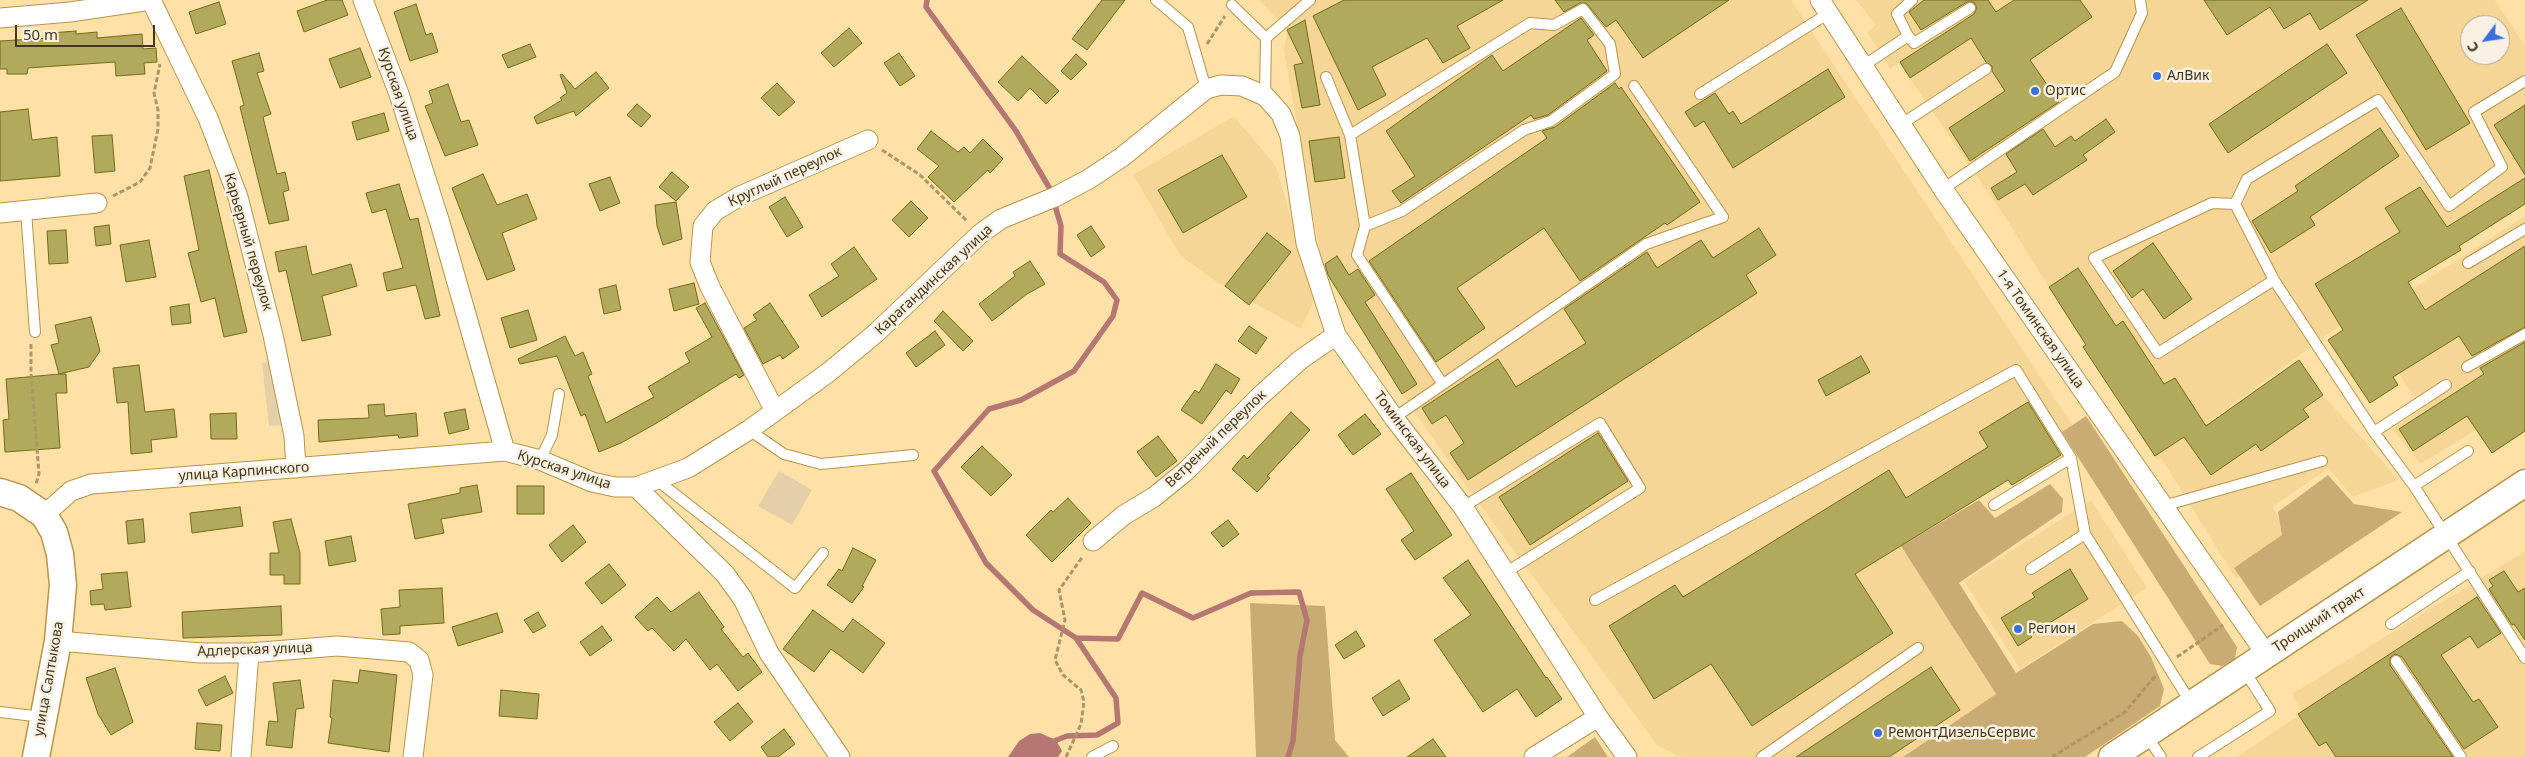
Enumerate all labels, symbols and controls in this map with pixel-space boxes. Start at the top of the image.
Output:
scale bar [18,15,158,47]
north arrow [2460,15,2510,65]
text: 50 m [23,24,58,44]
text: С [2462,39,2483,56]
street label: Курская улица [374,45,422,143]
place label: АлВик [2167,68,2209,84]
marker: АлВик [2151,70,2163,82]
place label: Ортис [2045,83,2086,99]
marker: Ортис [2029,85,2041,97]
street label: Круглый переулок [726,143,844,211]
street label: Карьерный переулок [220,171,276,313]
street label: Карагандинская улица [872,221,996,339]
street label: 1-я Томинская улица [1993,266,2087,392]
street label: Ветреный переулок [1162,387,1270,491]
street label: Томинская улица [1370,388,1454,492]
street label: Курская улица [515,447,613,493]
street label: улица Карпинского [178,459,310,485]
street label: Троицкий тракт [2270,584,2368,656]
street label: улица Салтыкова [31,620,67,738]
place label: Регион [2028,621,2076,637]
marker: Регион [2012,623,2024,635]
street label: Адлерская улица [197,640,313,660]
place label: РемонтДизельСервис [1888,725,2036,741]
marker: РемонтДизельСервис [1872,727,1884,739]

